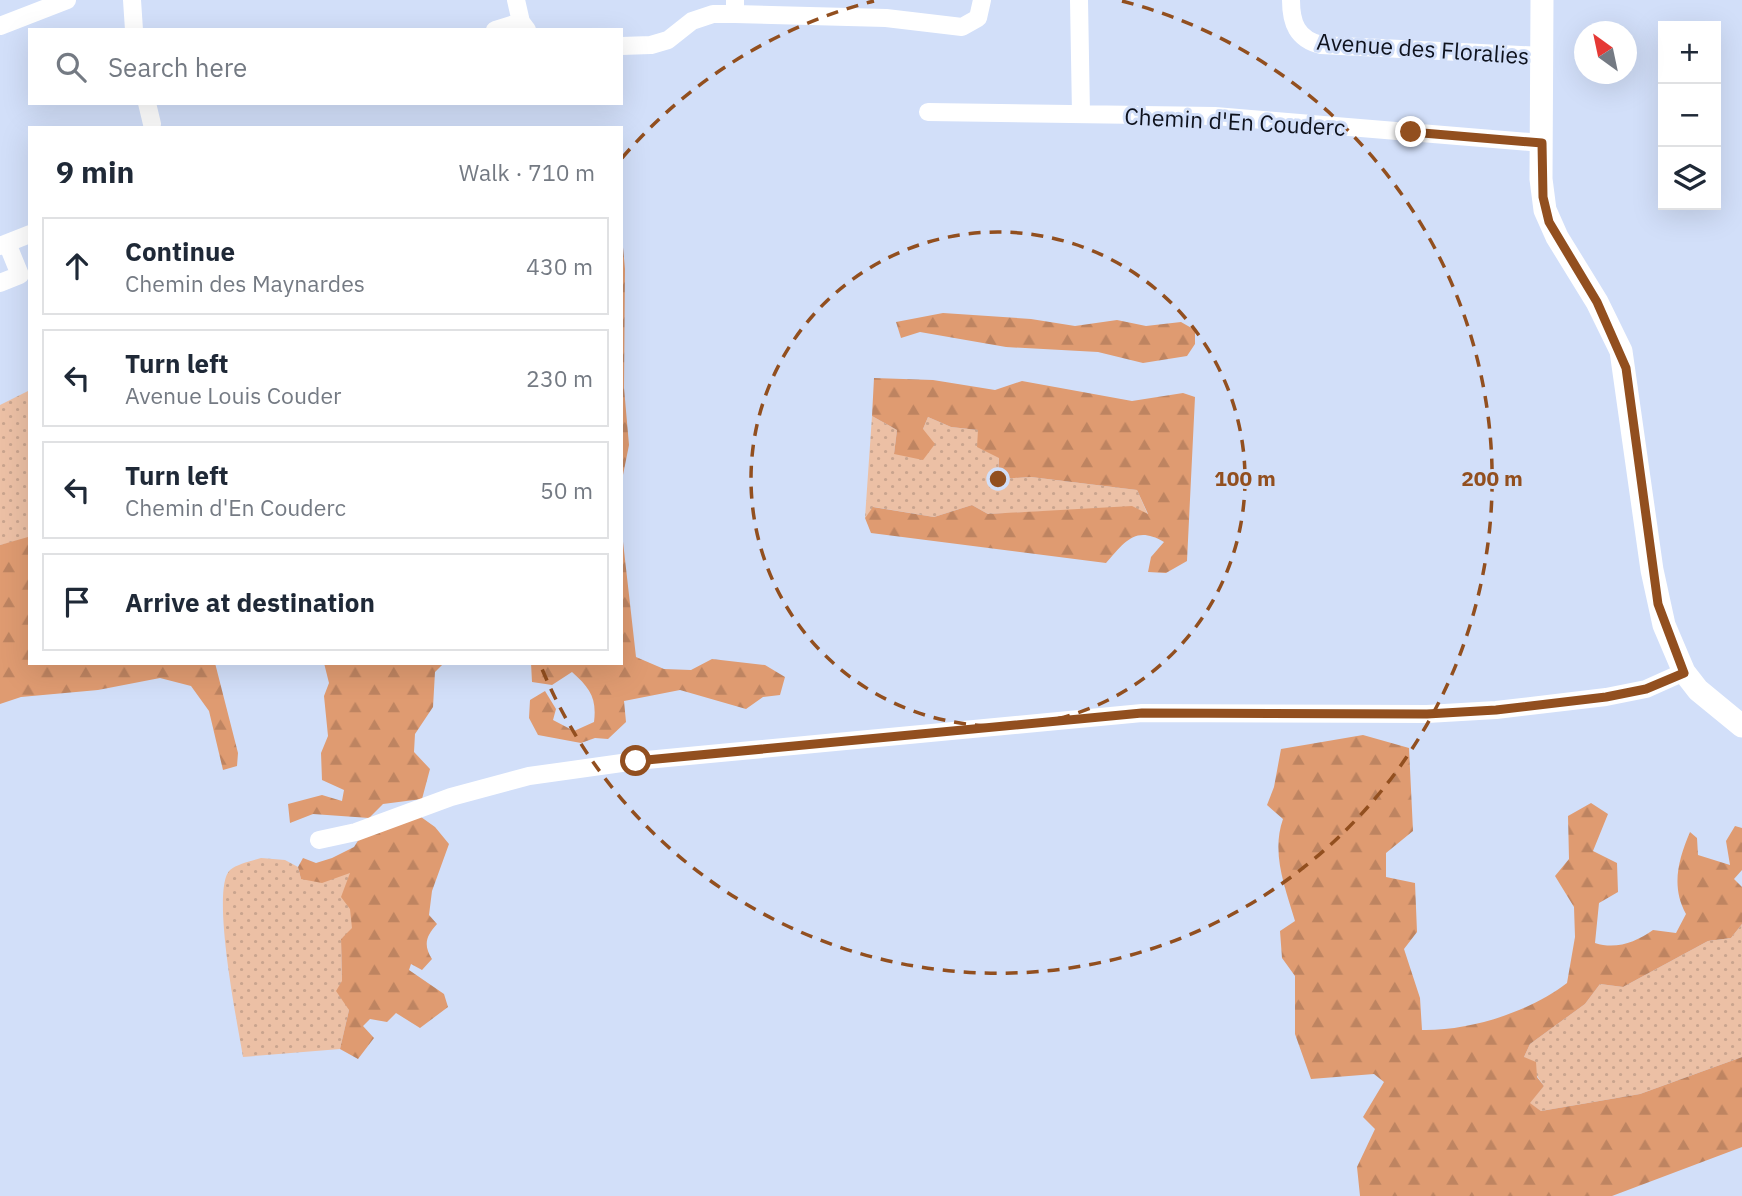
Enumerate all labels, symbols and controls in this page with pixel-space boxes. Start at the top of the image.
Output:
north arrow [1574,21,1637,84]
map controls [1658,21,1721,210]
button: + [1658,21,1721,84]
street label: Avenue des Floralies [1316,26,1530,70]
search box [28,28,623,105]
icon: search [52,48,90,86]
text: Search here [108,50,247,84]
button: − [1658,84,1721,147]
street label: Chemin d'En Couderc [1124,100,1346,142]
route end [1395,116,1426,147]
button: layers [1658,147,1721,210]
text: 9 min [56,152,134,191]
text: Walk · 710 m [459,157,595,187]
text: Continue [125,234,235,268]
icon: ahead [58,247,96,285]
text: 430 m [526,251,593,281]
text: Chemin des Maynardes [125,268,365,298]
text: Turn left [125,346,228,380]
icon: left [58,359,96,397]
text: 230 m [526,363,593,393]
text: Avenue Louis Couder [125,380,341,410]
text: Turn left [125,458,228,492]
text: 100 m [1214,464,1276,492]
text: 200 m [1461,464,1523,492]
centre of rings [986,467,1010,491]
icon: left [58,471,96,509]
text: 50 m [540,475,593,505]
text: Chemin d'En Couderc [125,492,346,522]
icon: arrive [58,583,96,621]
text: Arrive at destination [125,585,375,619]
route start [620,745,651,776]

